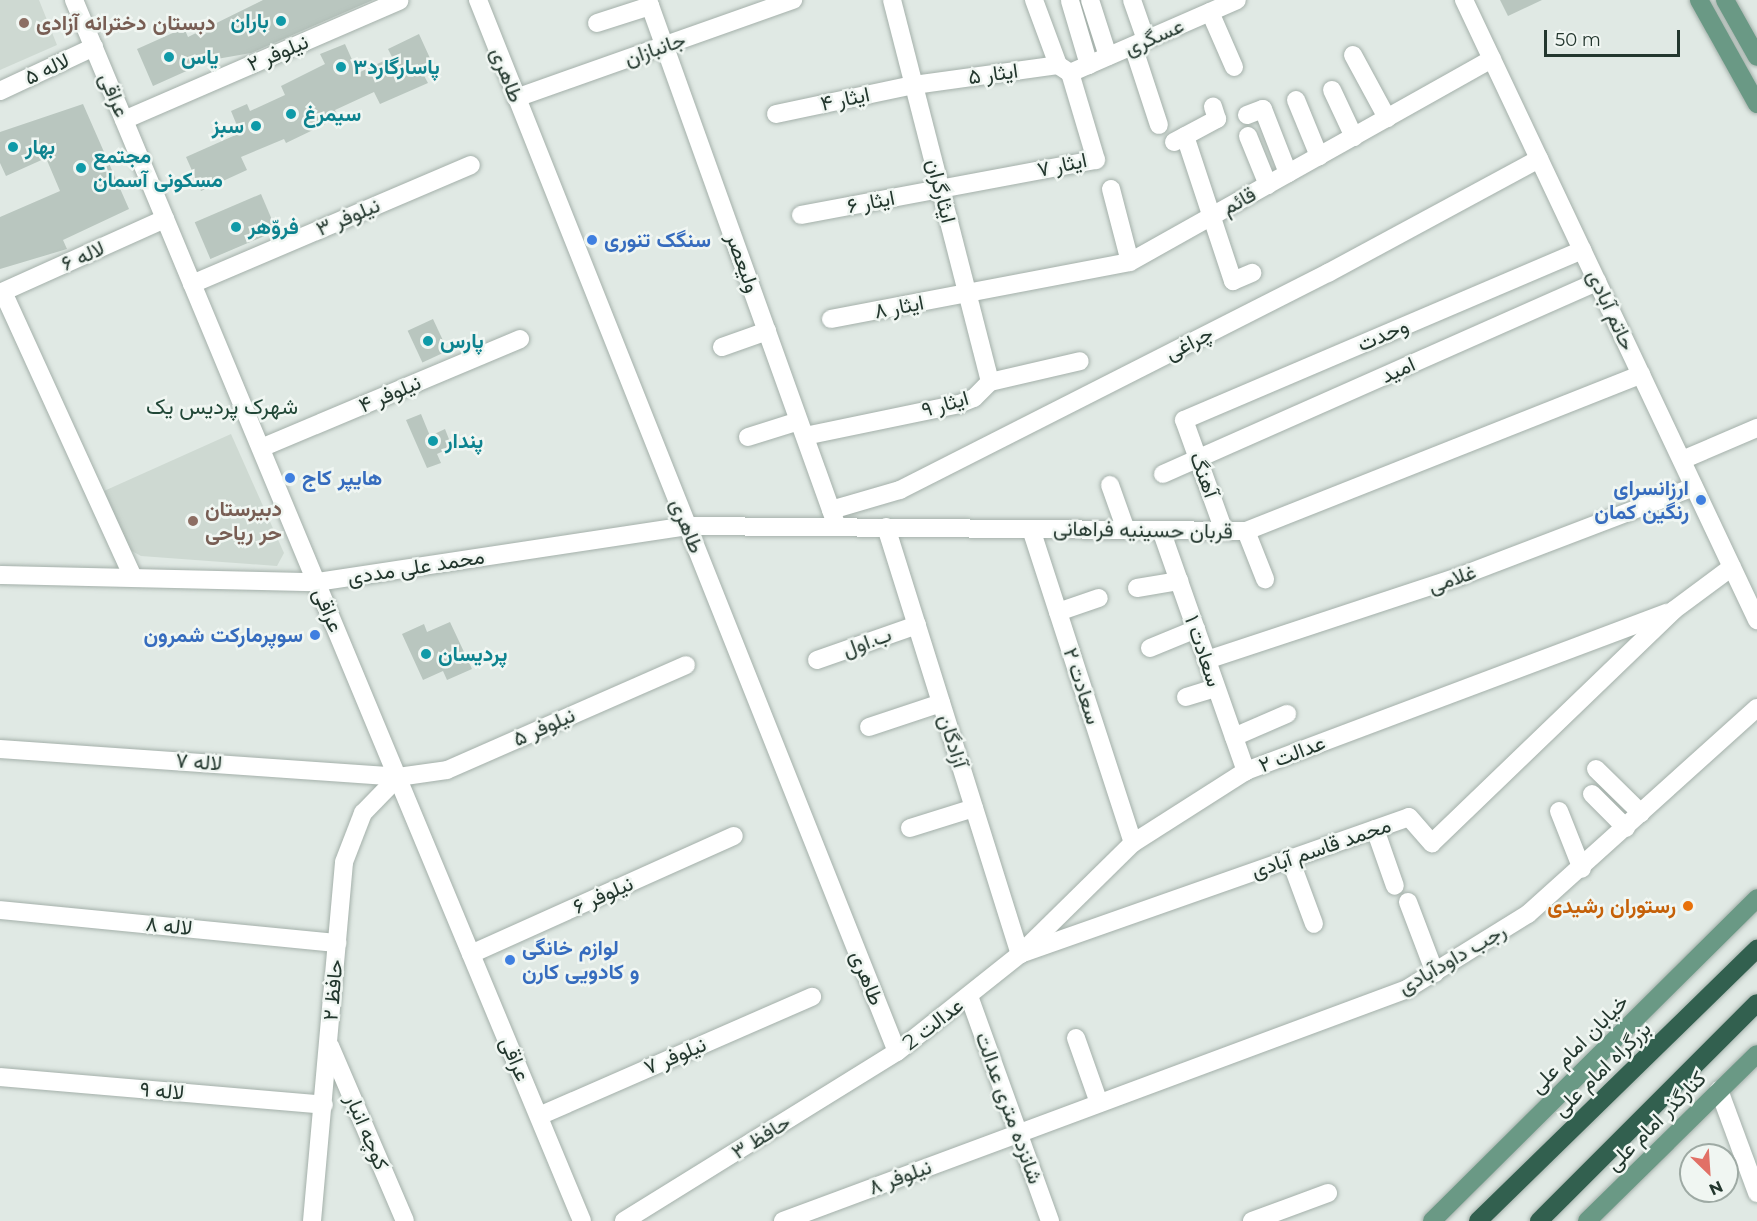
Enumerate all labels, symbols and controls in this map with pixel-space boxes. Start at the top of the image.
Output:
place label: باران [231,8,269,34]
place label: دبستان دخترانه آزادی [36,10,216,36]
street label: عسگری [1120,13,1188,61]
marker: باران [274,14,288,28]
marker: دبستان دخترانه آزادی [17,16,31,30]
scale bar [1547,18,1684,56]
street label: جانبازان [621,27,689,71]
street label: نیلوفر ۲ [244,29,312,77]
text: 50 m [1555,29,1601,51]
place label: یاس [181,44,219,70]
street label: طاهری [485,44,529,106]
street label: لاله ۵ [20,48,74,90]
marker: یاس [162,50,176,64]
place label: پاسارگارد۳ [353,54,440,80]
street label: ایثار ۵ [966,58,1020,90]
marker: پاسارگارد۳ [334,60,348,74]
street label: عراقی [93,69,135,121]
street label: ایثار ۴ [818,82,872,116]
place label: سیمرغ [303,101,361,127]
marker: سیمرغ [284,107,298,121]
place label: سبز [212,113,244,139]
marker: سبز [249,119,263,133]
place label: بهار [25,134,55,160]
marker: بهار [6,140,20,154]
place label: مجتمع مسکونی آسمان [93,143,223,193]
street label: ایثار ۷ [1035,147,1089,183]
street label: ایثارگران [921,156,961,226]
marker: مجتمع مسکونی آسمان [74,161,88,175]
street label: قائم [1218,182,1260,220]
street label: ایثار ۶ [845,185,897,219]
street label: نیلوفر ۳ [312,192,384,242]
place label: فروّهر [248,214,299,240]
marker: فروّهر [229,220,243,234]
place label: سنگک تنوری [604,227,711,253]
street label: ولیعصر [721,230,765,296]
marker: سنگک تنوری [585,233,599,247]
street label: لاله ۶ [58,235,108,277]
street label: حاتم آبادی [1581,266,1641,354]
street label: ایثار ۸ [872,290,926,324]
street label: وحدت [1354,313,1412,357]
street label: چراغی [1161,320,1217,366]
place label: پارس [440,328,484,354]
marker: پارس [421,334,435,348]
street label: امید [1377,351,1419,389]
street label: نیلوفر ۴ [355,370,425,418]
street label: ایثار ۹ [919,385,971,423]
district label: شهرک پردیس یک [146,394,298,420]
place label: پندار [445,428,483,454]
marker: پندار [426,434,440,448]
street label: آهنگ [1184,449,1224,501]
place label: هایپر کاج [302,465,382,491]
marker: هایپر کاج [283,471,297,485]
place label: ارزانسرای رنگین کمان [1594,475,1689,525]
marker: ارزانسرای رنگین کمان [1694,493,1708,507]
street label: طاهری [665,495,709,557]
place label: دبیرستان حر ریاحی [205,496,282,546]
marker: دبیرستان حر ریاحی [186,514,200,528]
street label: قربان حسینیه فراهانی [1053,516,1233,544]
street label: محمد علی مددی [346,544,486,590]
street label: غلامی [1425,559,1479,599]
street label: عراقی [307,584,349,636]
street label: سعادت ۱ [1179,612,1227,690]
place label: سوپرمارکت شمرون [143,622,303,648]
street label: ب.اول [839,622,895,662]
marker: سوپرمارکت شمرون [308,628,322,642]
place label: پردیسان [438,641,507,667]
street label: سعادت ۲ [1058,645,1106,727]
marker: پردیسان [419,647,433,661]
street label: نیلوفر ۵ [509,702,579,752]
street label: آزادگان [933,711,973,771]
street label: عدالت ۲ [1255,730,1329,778]
street label: لاله ۷ [175,748,223,776]
street label: محمد قاسم آبادی [1248,812,1394,884]
street label: نیلوفر ۶ [569,871,637,919]
place label: رستوران رشیدی [1547,893,1676,919]
marker: رستوران رشیدی [1681,899,1695,913]
street label: لاله ۸ [144,911,194,941]
street label: رجب داودآبادی [1394,918,1510,1000]
place label: لوازم خانگی و کادویی کارن [522,935,640,985]
street label: طاهری [845,947,889,1009]
marker: لوازم خانگی و کادویی کارن [503,953,517,967]
street label: حافظ ۲ [318,958,348,1022]
street label: خیابان امام علی [1524,989,1634,1099]
street label: عدالت 2 [898,993,968,1055]
street label: بزرگراه امام علی [1548,1016,1656,1122]
street label: شانزده متری عدالت [970,1029,1048,1187]
street label: نیلوفر ۷ [640,1032,710,1080]
street label: عراقی [494,1033,536,1085]
street label: کنارگذر امام علی [1601,1066,1711,1176]
street label: لاله ۹ [139,1077,185,1105]
street label: کوچه انبار [340,1090,394,1174]
street label: حافظ ۳ [727,1109,795,1165]
north arrow [1679,1143,1739,1203]
street label: نیلوفر ۸ [865,1154,935,1200]
text: N [1706,1177,1726,1199]

